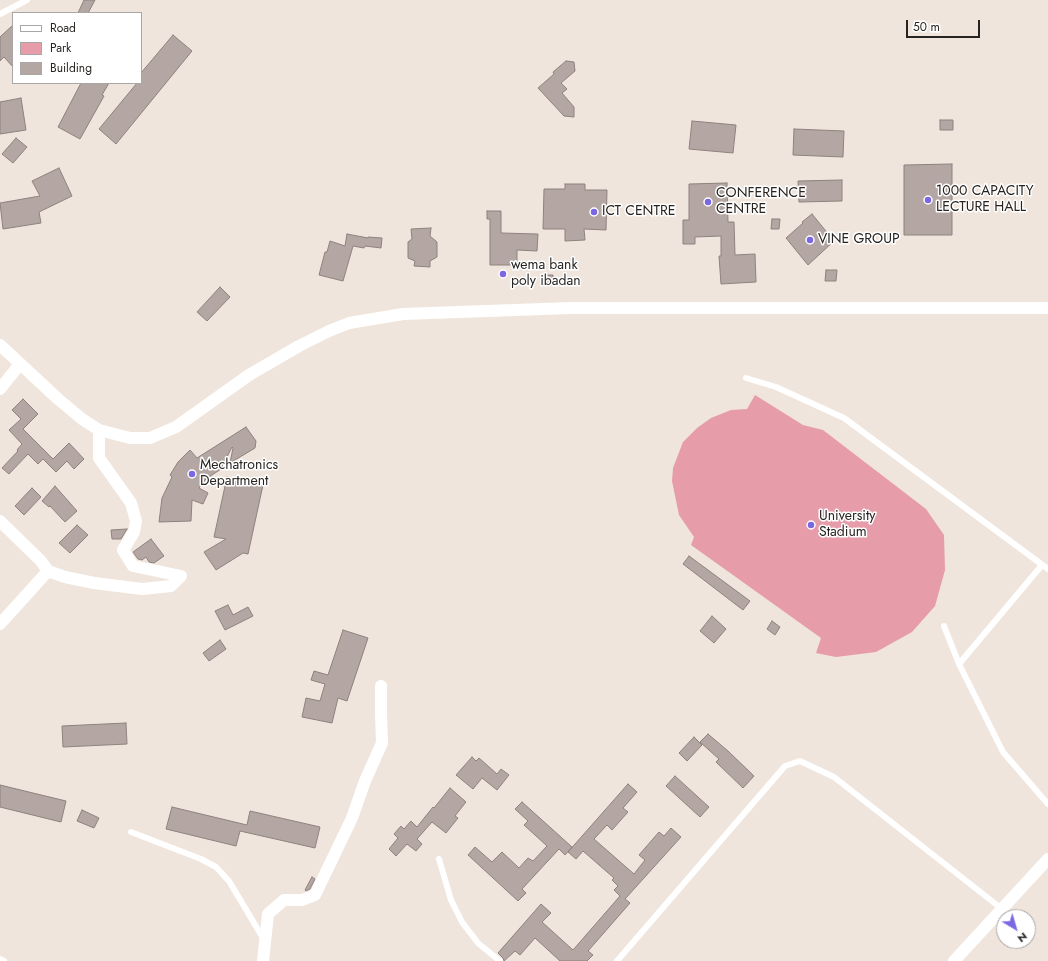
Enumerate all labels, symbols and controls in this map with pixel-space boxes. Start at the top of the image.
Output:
legend [12,12,142,84]
scale bar [908,12,982,38]
text: 50 m [913,18,940,36]
text: Road [50,19,76,37]
text: Park [50,39,71,57]
text: Building [50,59,92,77]
place label: 1000 CAPACITY LECTURE HALL [936,184,1034,216]
place label: CONFERENCE CENTRE [716,186,806,218]
marker: 1000 CAPACITY LECTURE HALL [923,195,933,205]
marker: CONFERENCE CENTRE [703,197,713,207]
place label: ICT CENTRE [602,204,675,220]
marker: ICT CENTRE [589,207,599,217]
place label: VINE GROUP [818,232,900,248]
marker: VINE GROUP [805,235,815,245]
place label: wema bank poly ibadan [511,258,581,290]
marker: wema bank poly ibadan [498,269,508,279]
place label: Mechatronics Department [200,458,278,490]
marker: Mechatronics Department [187,469,197,479]
place label: University Stadium [819,509,876,542]
marker: University Stadium [806,520,816,530]
north arrow [996,909,1036,949]
text: N [1014,929,1031,947]

